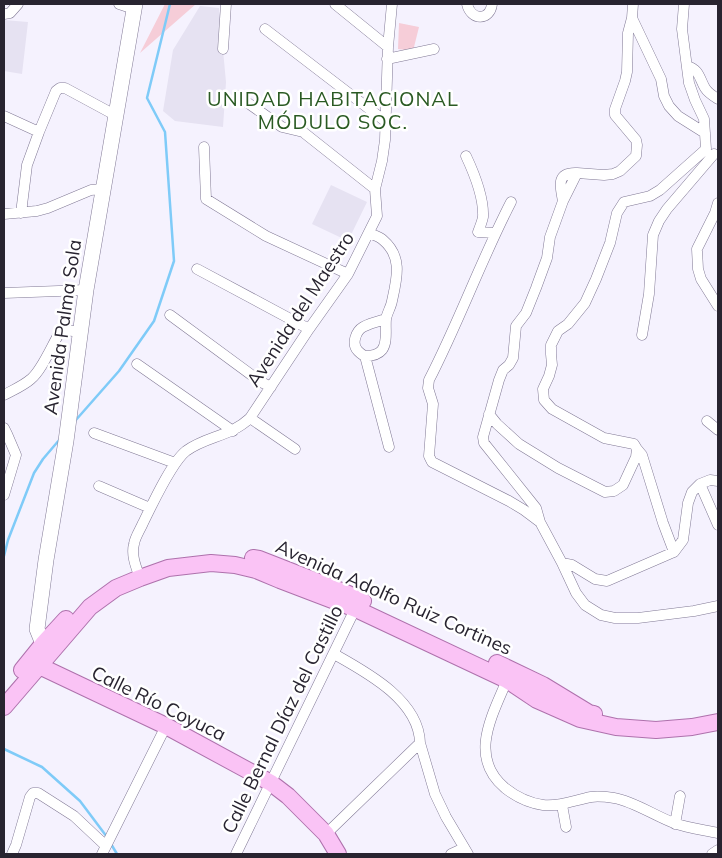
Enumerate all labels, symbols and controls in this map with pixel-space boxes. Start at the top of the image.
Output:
district label: UNIDAD HABITACIONAL MÓDULO SOC. [207,86,459,134]
street label: Avenida del Maestro [241,227,359,391]
street label: Avenida Palma Sola [38,238,86,416]
street label: Avenida Adolfo Ruiz Cortines [272,534,516,660]
street label: Calle Bernal Díaz del Castillo [216,601,348,837]
street label: Calle Río Coyuca [88,660,230,746]

